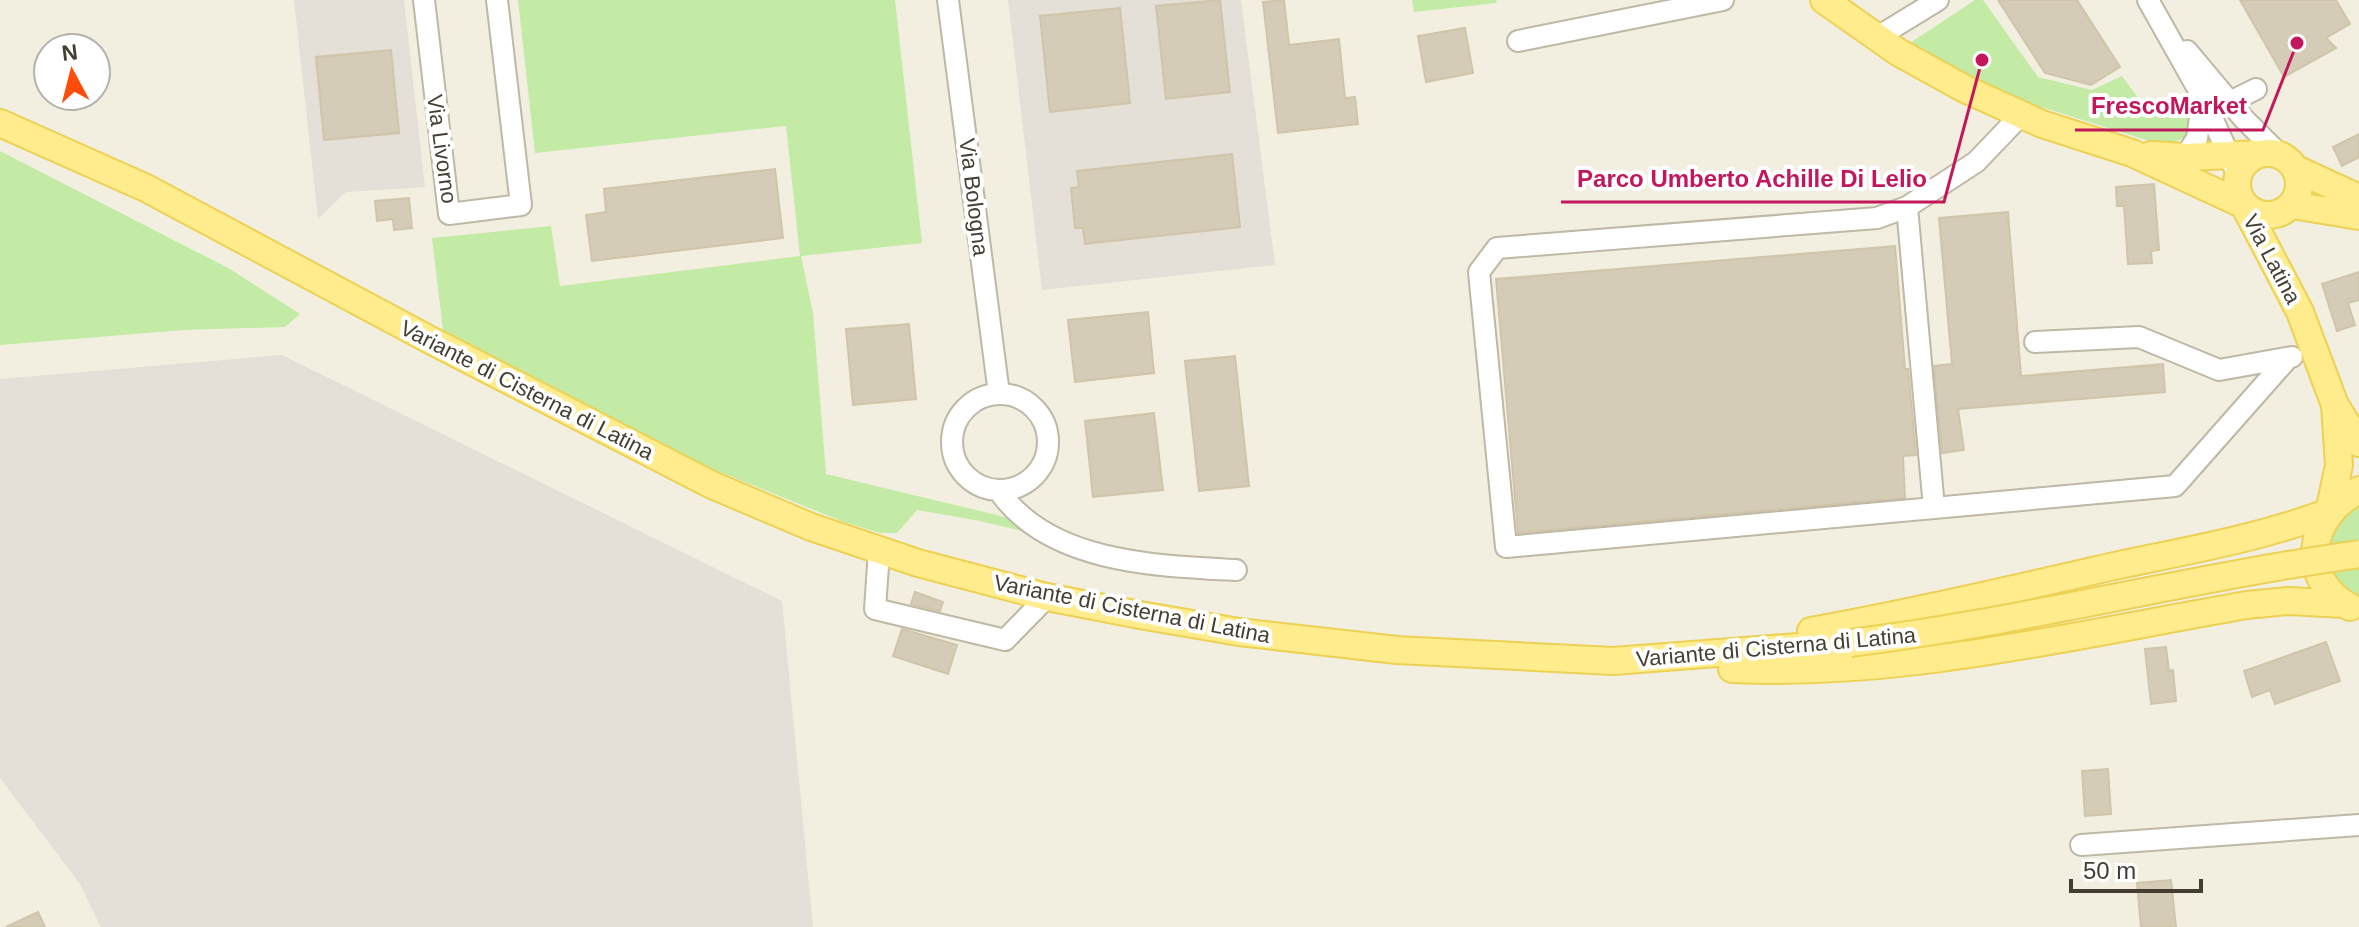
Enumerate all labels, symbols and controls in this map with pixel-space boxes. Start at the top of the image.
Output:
north arrow [32,32,112,112]
text: N [60,39,79,66]
callout: FrescoMarket [2075,82,2263,130]
text: FrescoMarket [2091,92,2247,119]
street label: Via Livorno [422,93,462,205]
street label: Via Bologna [954,137,994,258]
callout: Parco Umberto Achille Di Lelio [1561,154,1944,202]
text: Parco Umberto Achille Di Lelio [1577,165,1927,192]
street label: Via Latina [2238,210,2306,309]
street label: Variante di Cisterna di Latina [396,315,658,465]
street label: Variante di Cisterna di Latina [992,570,1273,648]
street label: Variante di Cisterna di Latina [1635,622,1918,672]
scale bar [2071,843,2201,893]
text: 50 m [2083,857,2136,884]

